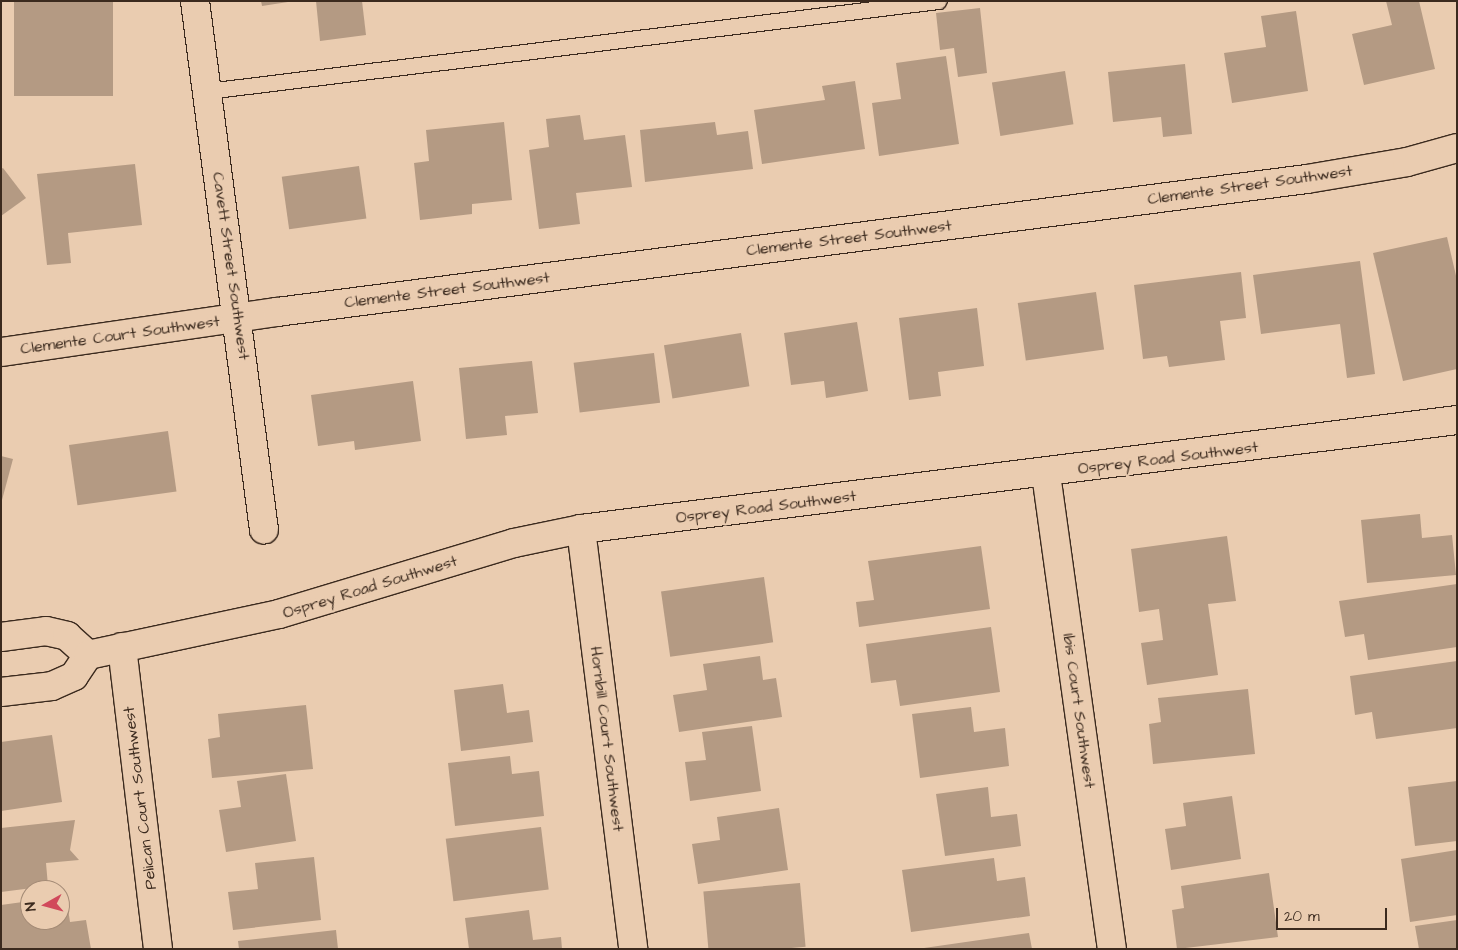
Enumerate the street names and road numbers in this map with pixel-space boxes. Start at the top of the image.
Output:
street label: Clemente Street Southwest [1146,161,1354,209]
street label: Cavett Street Southwest [208,171,254,361]
street label: Clemente Street Southwest [745,216,953,260]
street label: Clemente Street Southwest [343,268,551,312]
street label: Clemente Court Southwest [19,311,221,359]
street label: Osprey Road Southwest [1077,437,1259,479]
street label: Osprey Road Southwest [675,486,857,528]
street label: Osprey Road Southwest [280,551,460,623]
street label: Ibis Court Southwest [1059,632,1099,790]
street label: Hornbill Court Southwest [586,645,628,833]
street label: Pelican Court Southwest [119,705,161,891]

